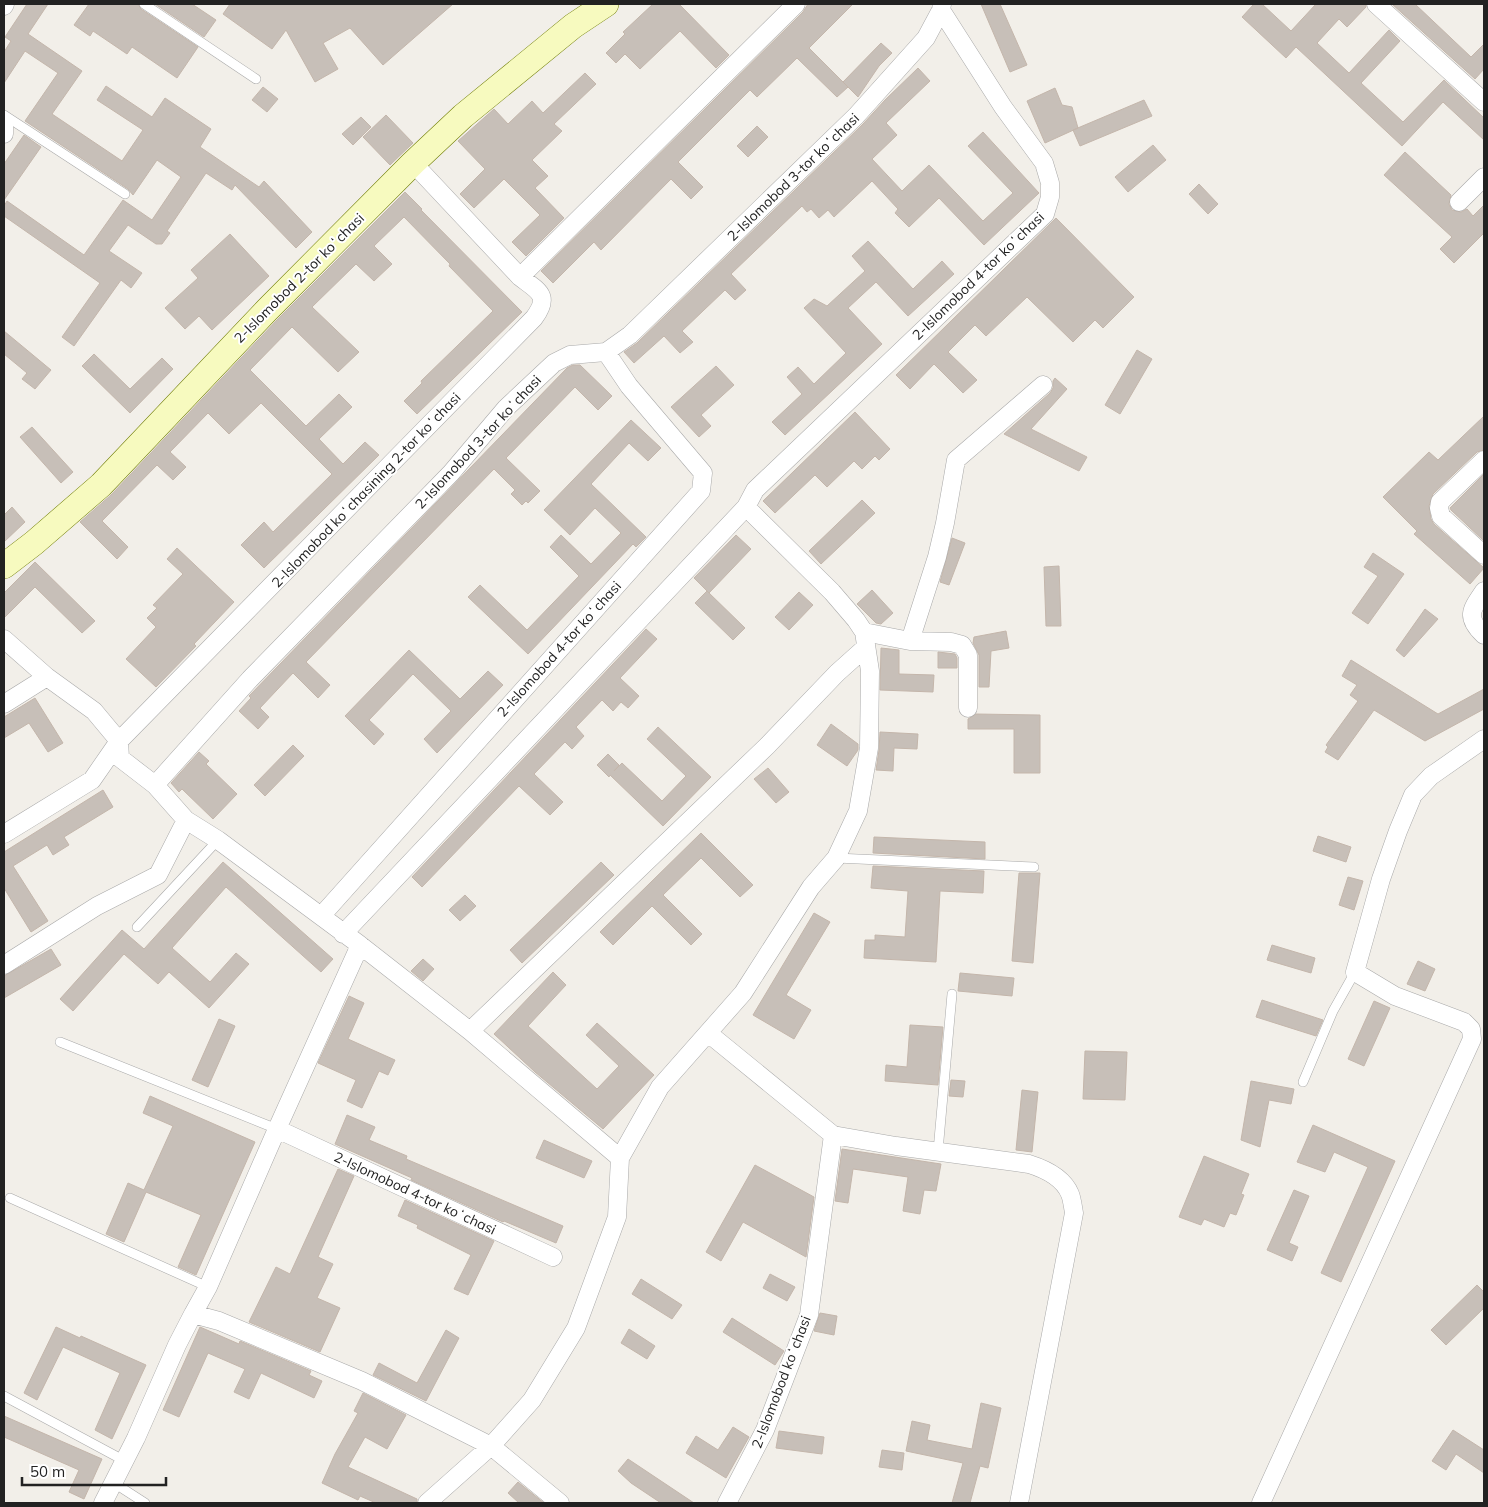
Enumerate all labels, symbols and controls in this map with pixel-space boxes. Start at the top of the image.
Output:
street label: 2-Islomobod 3-tor koʻchasi [723,109,863,245]
street label: 2-Islomobod 4-tor koʻchasi [908,208,1048,344]
street label: 2-Islomobod 2-tor koʻchasi [230,209,368,347]
street label: 2-Islomobod 3-tor koʻchasi [411,371,545,513]
street label: 2-Islomobod koʻchasining 2-tor koʻchasi [268,389,464,591]
street label: 2-Islomobod 4-tor koʻchasi [493,577,625,721]
street label: 2-Islomobod 4-tor koʻchasi [331,1147,499,1239]
street label: 2-Islomobod koʻchasi [747,1313,815,1451]
scale bar [22,1454,166,1486]
text: 50 m [30,1462,65,1481]

